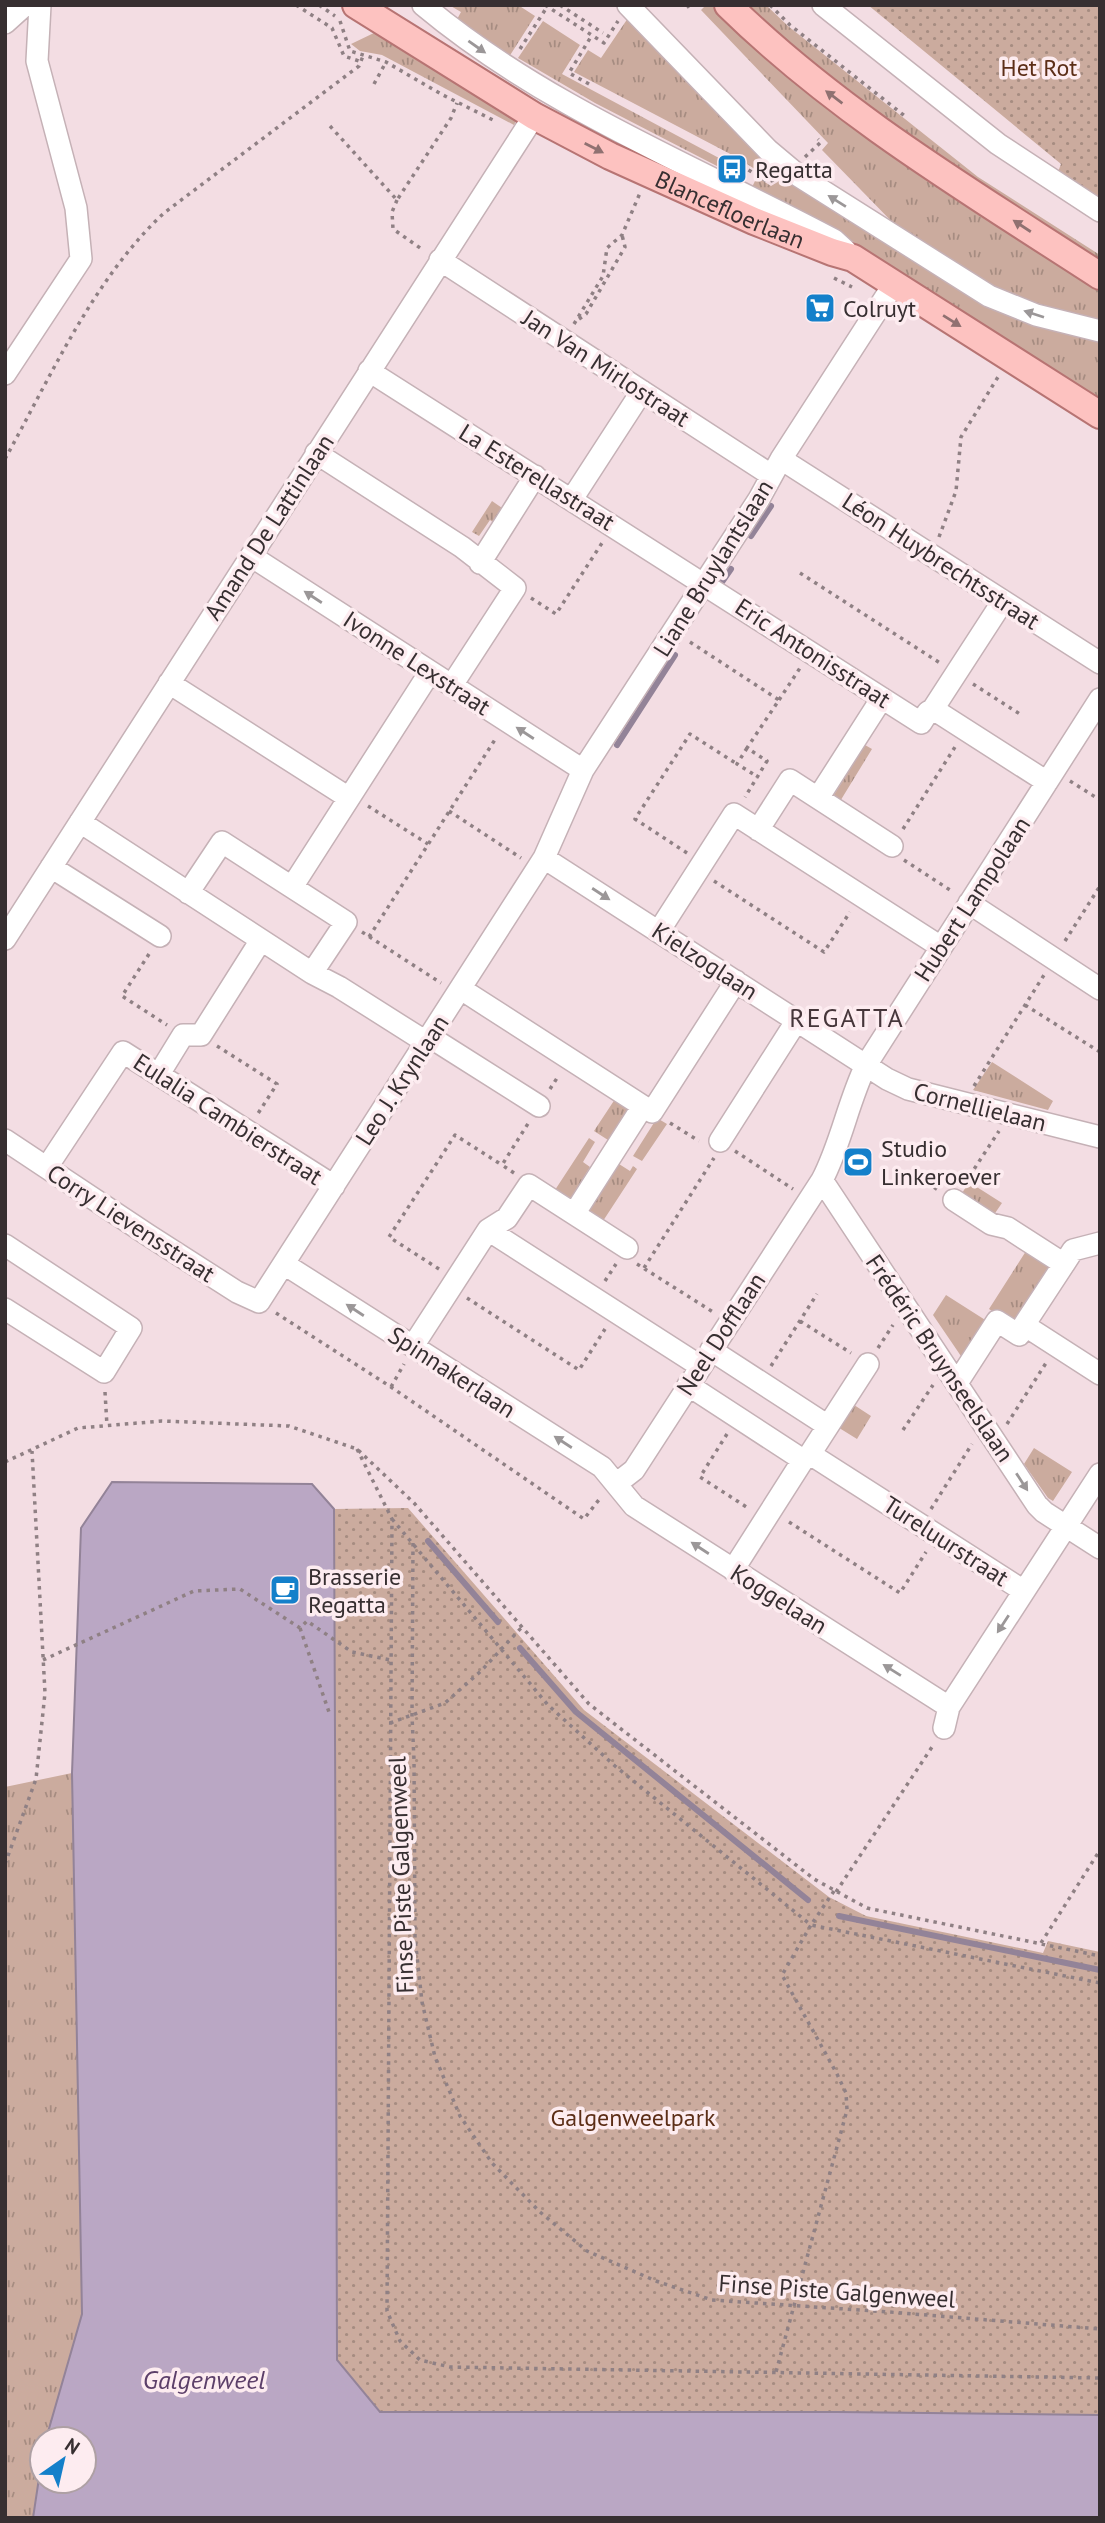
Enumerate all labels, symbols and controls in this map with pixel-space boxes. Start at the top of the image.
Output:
one-way arrow [468,40,486,54]
park label: Het Rot [1001,52,1078,83]
one-way arrow [825,90,843,104]
one-way arrow [584,143,604,154]
bus stop icon: Regatta [715,152,749,186]
place label: Regatta [755,154,833,185]
street label: Blancefloerlaan [651,163,809,255]
one-way arrow [827,194,847,207]
one-way arrow [1012,220,1031,233]
supermarket icon: Colruyt [803,291,837,325]
place label: Colruyt [843,293,916,324]
street label: Jan Van Mirlostraat [516,302,696,434]
one-way arrow [1023,308,1044,318]
one-way arrow [943,315,962,328]
street label: La Esterellastraat [453,417,621,537]
street label: Amand De Lattinlaan [197,428,341,626]
street label: Liane Bruylantslaan [646,474,780,662]
street label: Léon Huybrechtsstraat [836,486,1046,636]
one-way arrow [304,590,323,603]
street label: Eric Antonisstraat [729,591,897,715]
street label: Ivonne Lexstraat [338,604,496,722]
one-way arrow [516,727,535,740]
street label: Hubert Lampolaan [907,811,1037,987]
one-way arrow [592,888,611,901]
street label: Kielzoglaan [646,915,764,1007]
district label: REGATTA [789,1001,905,1034]
street label: Leo J. Krynlaan [348,1009,456,1151]
street label: Eulalia Cambierstraat [128,1046,328,1192]
street label: Cornellielaan [910,1076,1050,1138]
place label: Studio Linkeroever [881,1133,1001,1192]
sports icon: Studio Linkeroever [841,1145,875,1179]
street label: Corry Lievensstraat [41,1157,221,1289]
street label: Frédéric Bruynseelslaan [859,1248,1021,1468]
street label: Neel Dofflaan [670,1267,772,1401]
one-way arrow [346,1303,365,1316]
street label: Spinnakerlaan [382,1319,522,1425]
one-way arrow [553,1436,573,1449]
one-way arrow [1016,1473,1029,1492]
street label: Tureluurstraat [877,1489,1015,1593]
one-way arrow [690,1542,709,1555]
street label: Koggelaan [725,1557,833,1641]
place label: Brasserie Regatta [308,1561,401,1620]
cafe icon: Brasserie Regatta [268,1573,302,1607]
one-way arrow [996,1615,1009,1634]
one-way arrow [882,1664,901,1677]
street label: Finse Piste Galgenweel [381,1756,421,1994]
park label: Galgenweelpark [551,2102,716,2133]
street label: Finse Piste Galgenweel [717,2267,957,2315]
water label: Galgenweel [143,2363,265,2396]
north arrow [28,2425,98,2495]
text: N [61,2432,84,2459]

